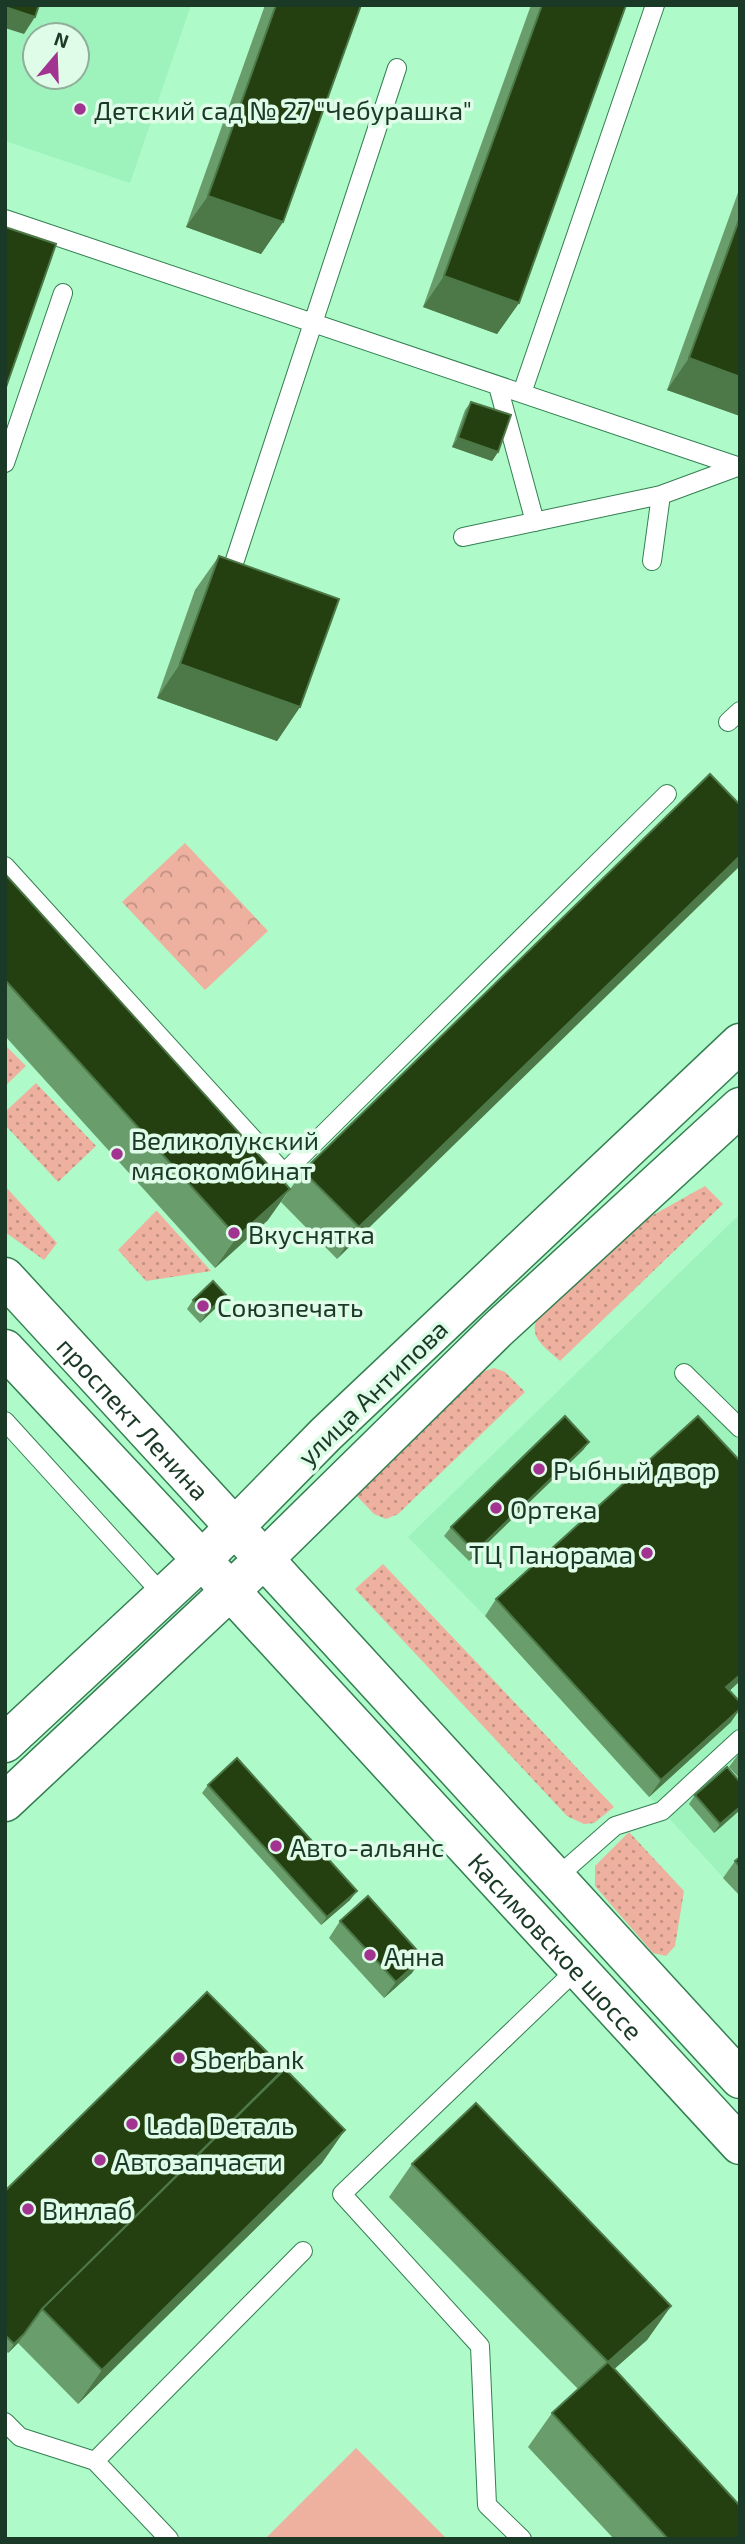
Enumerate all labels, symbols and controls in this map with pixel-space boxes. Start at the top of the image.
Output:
north arrow [21,21,91,91]
text: N [51,26,72,53]
place label: Детский сад № 27 "Чебурашка" [94,94,472,126]
marker: Детский сад № 27 "Чебурашка" [72,101,88,117]
place label: Великолукский мясокомбинат [131,1124,319,1185]
marker: Великолукский мясокомбинат [109,1146,125,1162]
place label: Вкуснятка [248,1218,375,1250]
marker: Вкуснятка [226,1225,242,1241]
place label: Союзпечать [217,1291,363,1322]
marker: Союзпечать [195,1298,211,1314]
street label: улица Антипова [291,1313,454,1472]
street label: проспект Ленина [52,1330,217,1506]
place label: Рыбный двор [553,1454,717,1485]
marker: Рыбный двор [531,1461,547,1477]
place label: Ортека [510,1493,597,1524]
marker: Ортека [488,1500,504,1516]
place label: ТЦ Панорама [469,1538,633,1569]
marker: ТЦ Панорама [639,1545,655,1561]
place label: Авто-альянс [290,1831,444,1862]
marker: Авто-альянс [268,1838,284,1854]
street label: Касимовское шоссе [463,1846,650,2045]
place label: Анна [384,1940,445,1971]
marker: Анна [362,1947,378,1963]
place label: Sberbank [193,2043,304,2074]
marker: Sberbank [171,2050,187,2066]
place label: Lada Dеталь [146,2109,295,2140]
marker: Lada Dеталь [124,2116,140,2132]
place label: Автозапчасти [114,2145,283,2176]
marker: Автозапчасти [92,2152,108,2168]
place label: Винлаб [42,2194,132,2225]
marker: Винлаб [20,2201,36,2217]

